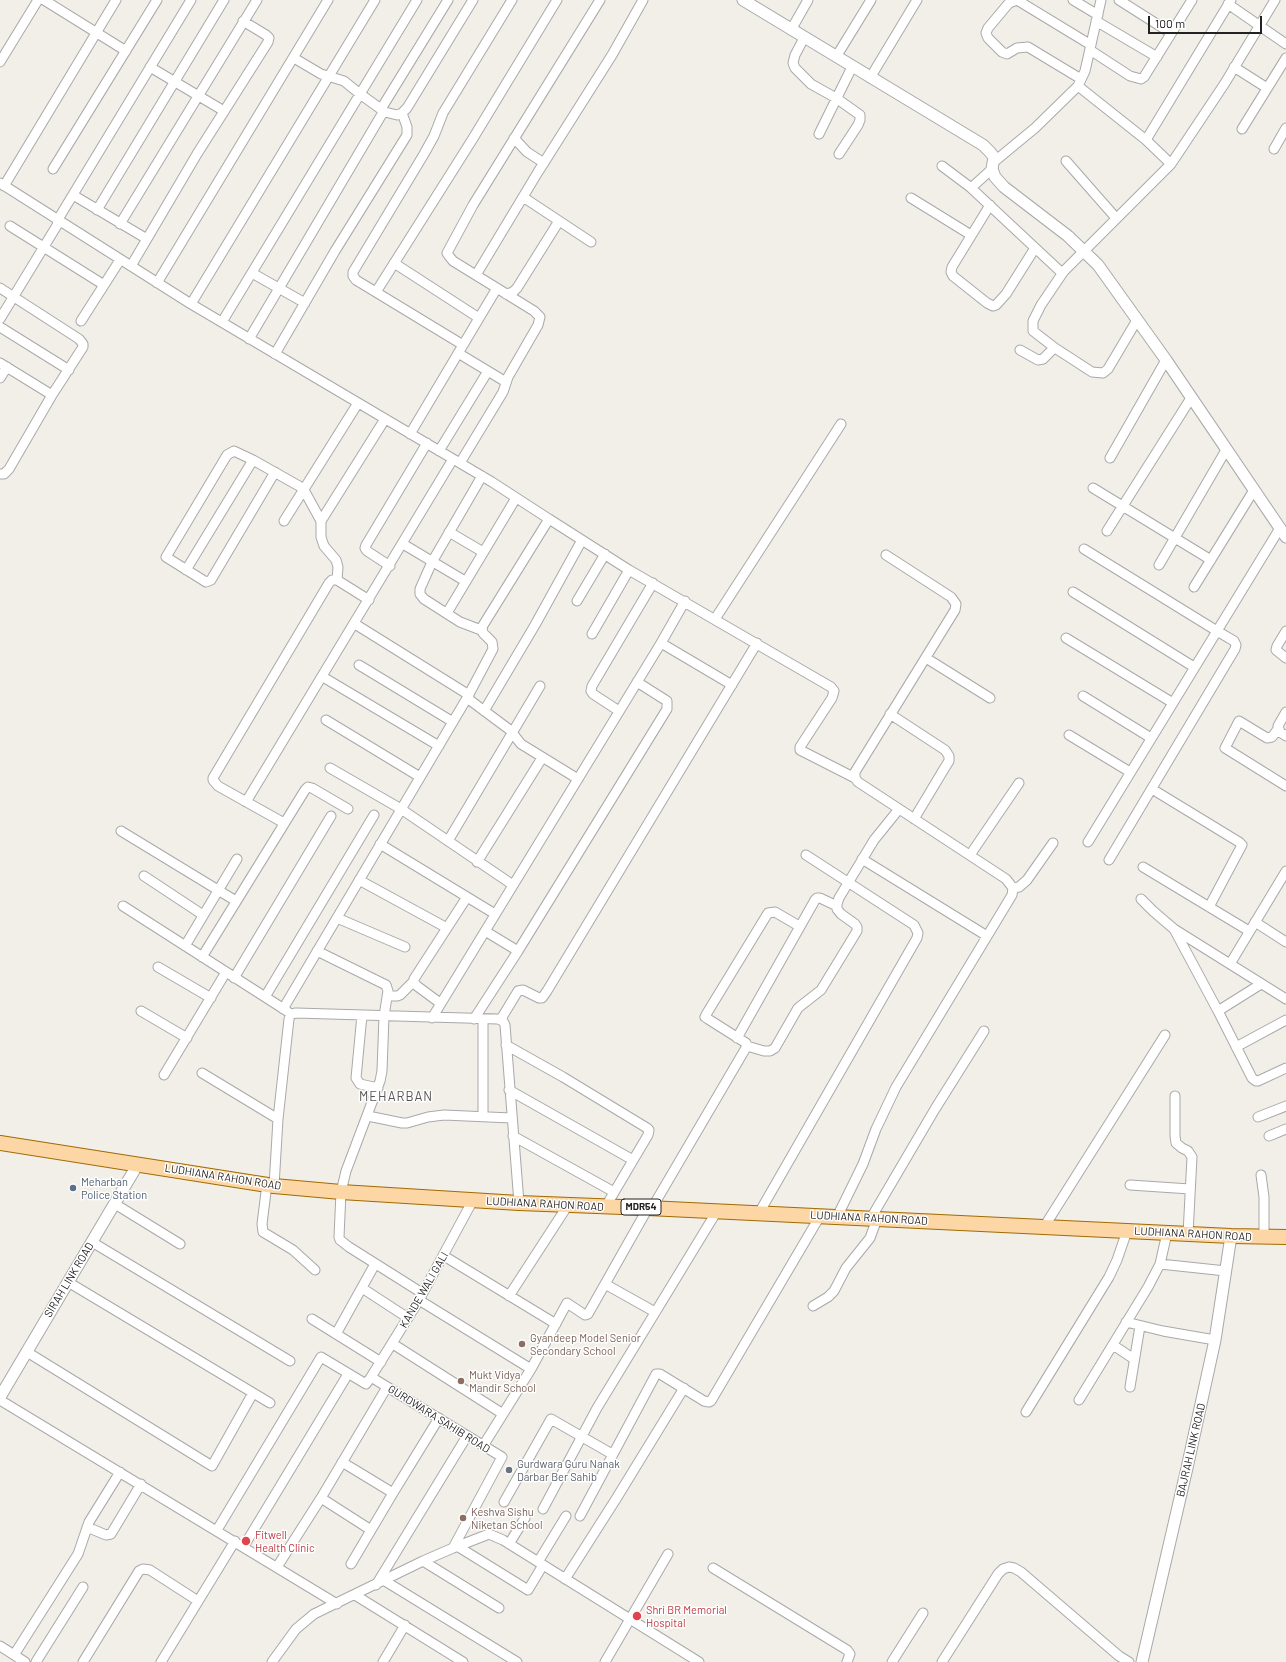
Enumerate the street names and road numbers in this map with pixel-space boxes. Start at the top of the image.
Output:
street label: LUDHIANA RAHON ROAD [164,1161,282,1193]
street label: LUDHIANA RAHON ROAD [486,1194,604,1214]
road number: MDR54 [621,1199,661,1215]
street label: LUDHIANA RAHON ROAD [810,1208,928,1228]
street label: LUDHIANA RAHON ROAD [1134,1224,1252,1244]
street label: SIRAH LINK ROAD [41,1240,97,1320]
street label: KANDE WALI GALI [397,1250,451,1330]
street label: GURDWARA SAHIB ROAD [386,1382,492,1456]
street label: BAJRAH LINK ROAD [1174,1402,1208,1498]

